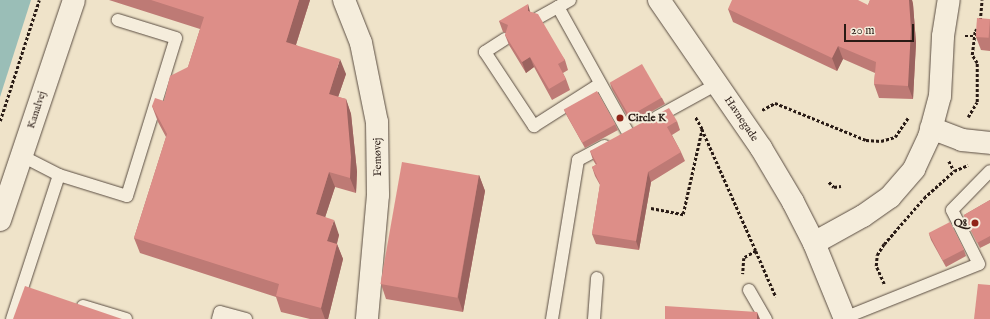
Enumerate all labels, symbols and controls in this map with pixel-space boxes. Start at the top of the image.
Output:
scale bar [846,16,916,42]
text: 20 m [851,23,874,38]
street label: Kanalvej [25,90,49,130]
street label: Havnegade [721,94,761,144]
place label: Circle K [628,111,666,125]
marker: Circle K [615,113,625,123]
street label: Femøvej [371,138,385,176]
place label: Q8 [954,216,967,230]
marker: Q8 [970,218,980,228]

